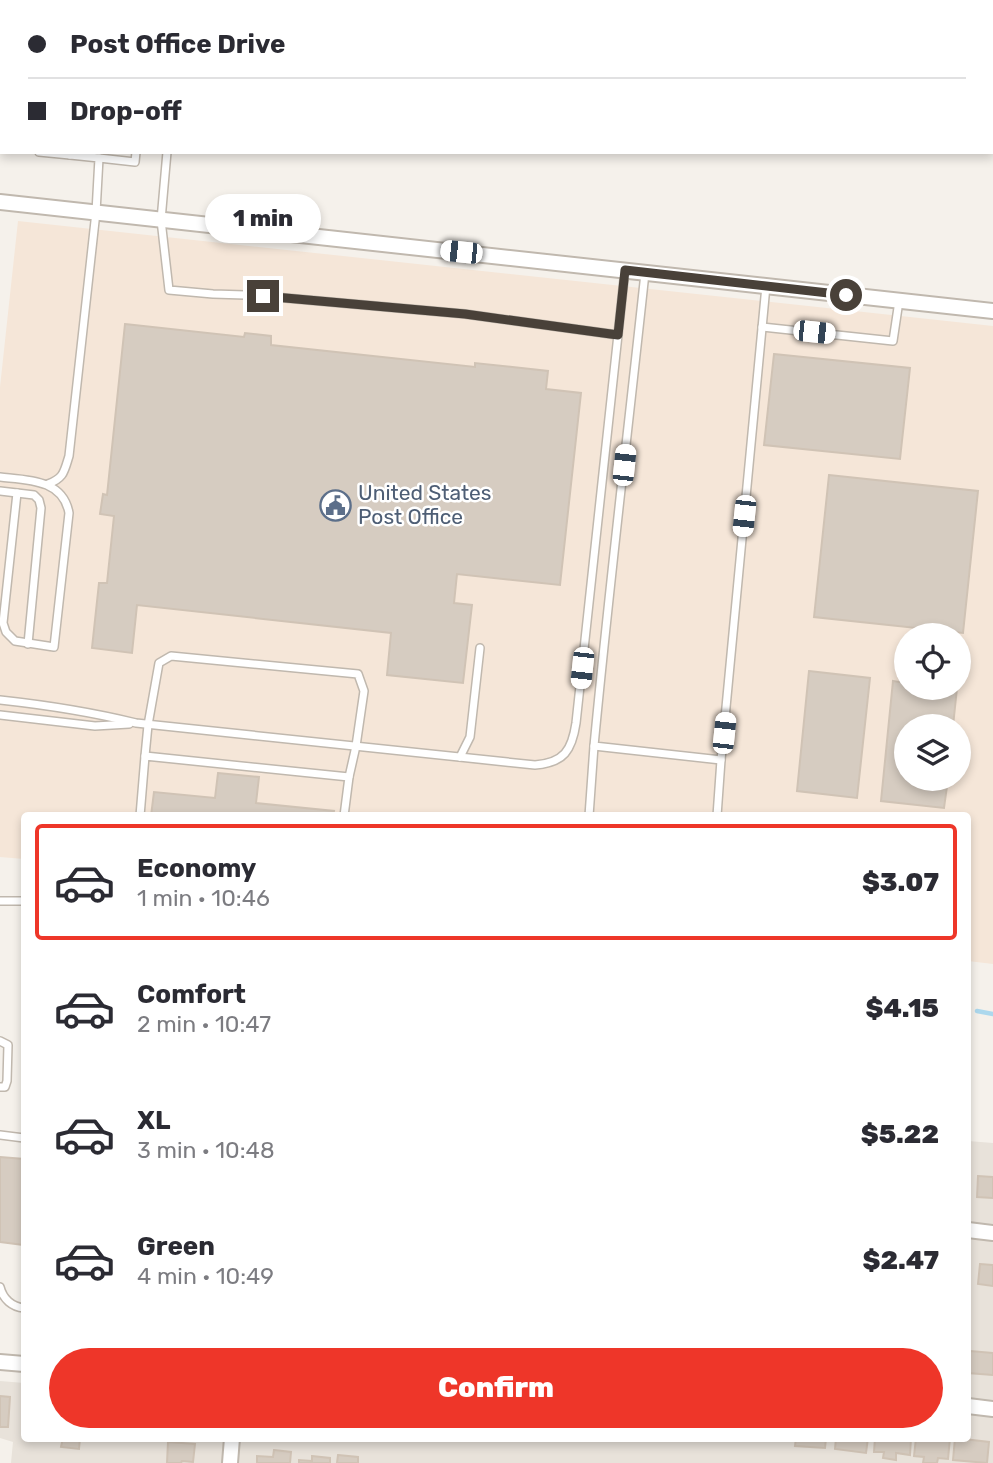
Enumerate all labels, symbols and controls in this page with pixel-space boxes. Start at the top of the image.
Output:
text: Post Office Drive [70,29,285,60]
text: Drop-off [70,96,182,127]
callout: 1 min [205,194,321,244]
text: 1 min [233,204,293,232]
car [440,239,483,265]
route start [830,279,862,311]
route end [247,280,279,312]
car [793,319,836,345]
car [612,443,637,487]
place label: United States Post Office [358,480,492,529]
public building icon: United States Post Office [318,488,352,522]
car [732,494,757,538]
map controls [894,623,971,791]
button: locate [894,623,971,700]
car [570,646,595,690]
car [712,711,737,755]
button: layers [894,714,971,791]
icon: car [53,851,116,914]
text: Economy [137,853,256,884]
text: $3.07 [862,867,939,898]
text: 1 min · 10:46 [137,884,270,912]
icon: car [53,977,116,1040]
text: Comfort [137,979,246,1010]
text: $4.15 [866,993,939,1024]
text: 2 min · 10:47 [137,1010,271,1038]
icon: car [53,1103,116,1166]
text: XL [137,1105,170,1136]
text: $5.22 [861,1119,939,1150]
text: 3 min · 10:48 [137,1136,275,1164]
icon: car [53,1229,116,1292]
text: Green [137,1231,215,1262]
text: $2.47 [863,1245,939,1276]
text: 4 min · 10:49 [137,1262,274,1290]
button: Confirm [49,1348,943,1428]

